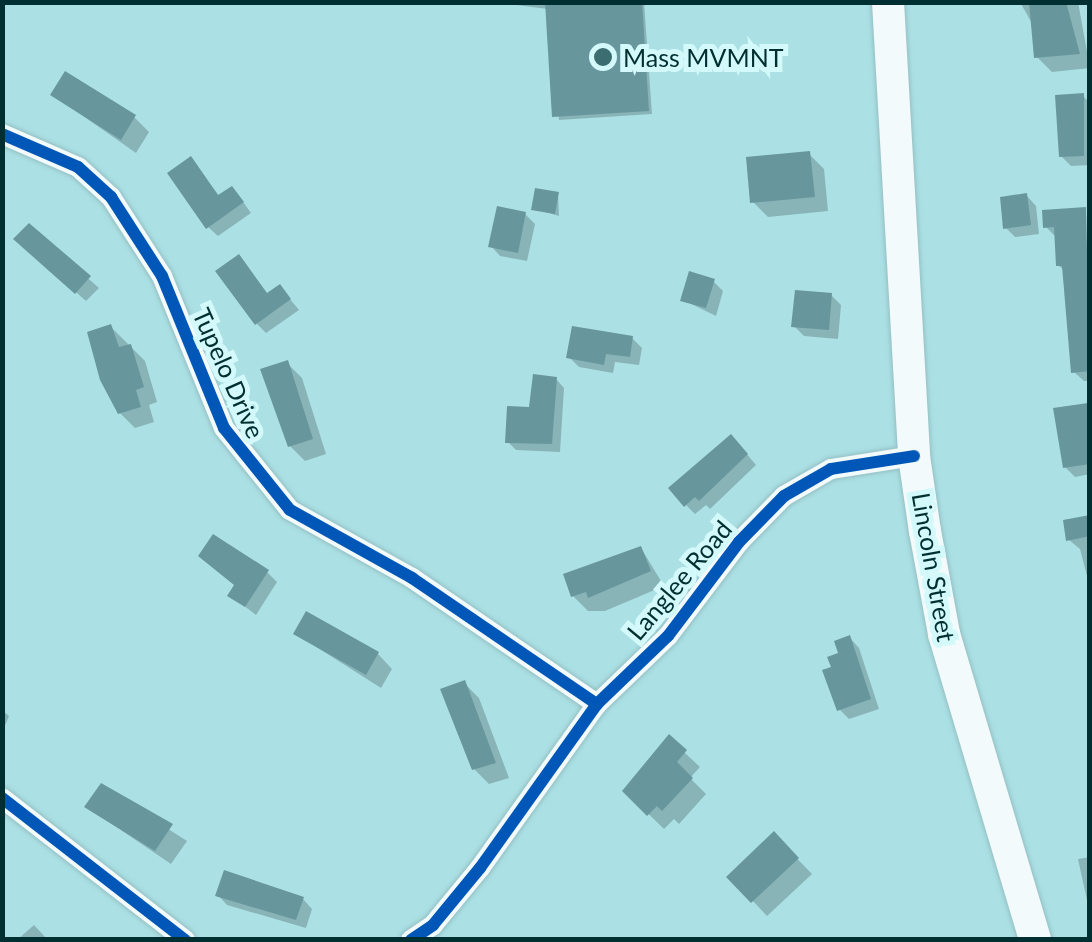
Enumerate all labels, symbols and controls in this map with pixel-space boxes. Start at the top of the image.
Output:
place label: Mass MVMNT [623,42,784,72]
marker: Mass MVMNT [592,46,614,68]
street label: Tupelo Drive [187,303,271,443]
street label: Lincoln Street [906,490,962,644]
street label: Langlee Road [620,514,738,646]

